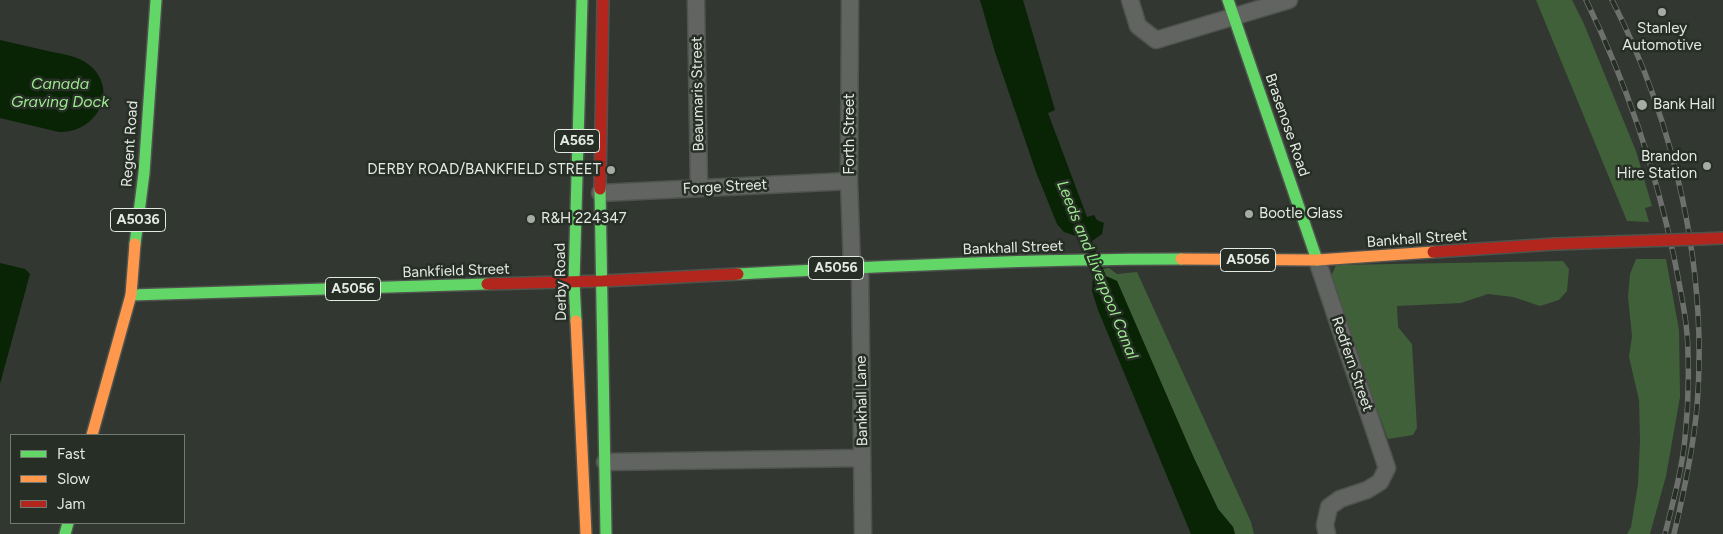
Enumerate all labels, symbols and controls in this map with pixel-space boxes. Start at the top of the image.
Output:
marker: Stanley Automotive [1656,6,1668,18]
place label: Stanley Automotive [1622,20,1702,55]
street label: Beaumaris Street [688,36,708,152]
street label: Brasenose Road [1261,71,1313,179]
water label: Canada Graving Dock [11,74,109,112]
street label: Forth Street [841,93,859,175]
place label: Bank Hall [1653,96,1715,114]
marker: Bank Hall [1635,98,1649,112]
street label: Regent Road [118,100,142,188]
road number: A565 [554,130,600,152]
place label: Brandon Hire Station [1617,148,1697,183]
marker: Brandon Hire Station [1701,160,1713,172]
place label: DERBY ROAD/BANKFIELD STREET [367,161,601,179]
marker: DERBY ROAD/BANKFIELD STREET [605,164,617,176]
street label: Forge Street [682,176,768,198]
water label: Leeds and Liverpool Canal [1052,178,1142,362]
place label: Bootle Glass [1259,205,1343,223]
road number: A5036 [110,208,166,232]
marker: Bootle Glass [1243,208,1255,220]
place label: R&H 224347 [541,210,627,228]
marker: R&H 224347 [525,213,537,225]
street label: Bankhall Street [1366,227,1468,251]
street label: Bankhall Street [962,237,1064,259]
street label: Derby Road [551,243,571,321]
road number: A5056 [1220,248,1276,272]
road number: A5056 [808,256,864,280]
street label: Bankfield Street [402,260,510,282]
road number: A5056 [326,278,380,300]
street label: Redfern Street [1327,314,1377,414]
street label: Bankhall Lane [852,355,872,447]
legend [10,434,185,524]
text: Fast [57,445,85,463]
text: Slow [57,470,90,488]
text: Jam [57,495,85,513]

